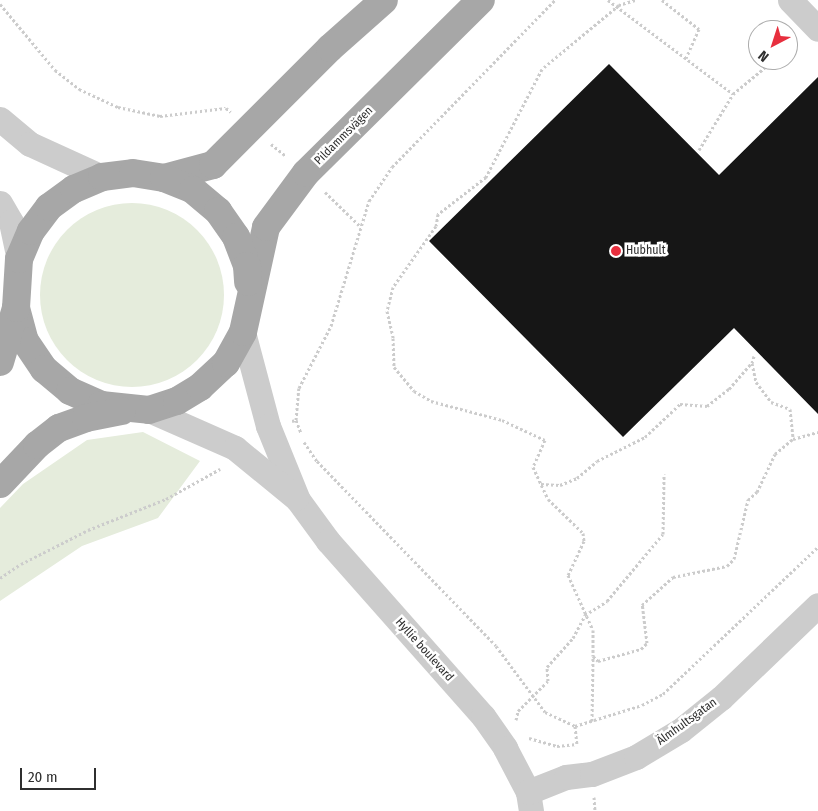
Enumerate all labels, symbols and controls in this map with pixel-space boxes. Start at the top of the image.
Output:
north arrow [748,20,798,70]
text: N [755,47,772,65]
street label: Pildammsvägen [312,104,376,168]
place label: Hubhult [626,244,666,258]
marker: Hubhult [610,245,622,257]
street label: Hyllie boulevard [392,615,456,685]
street label: Älmhultsgatan [654,695,720,749]
scale bar [22,758,99,790]
text: 20 m [28,768,58,786]

